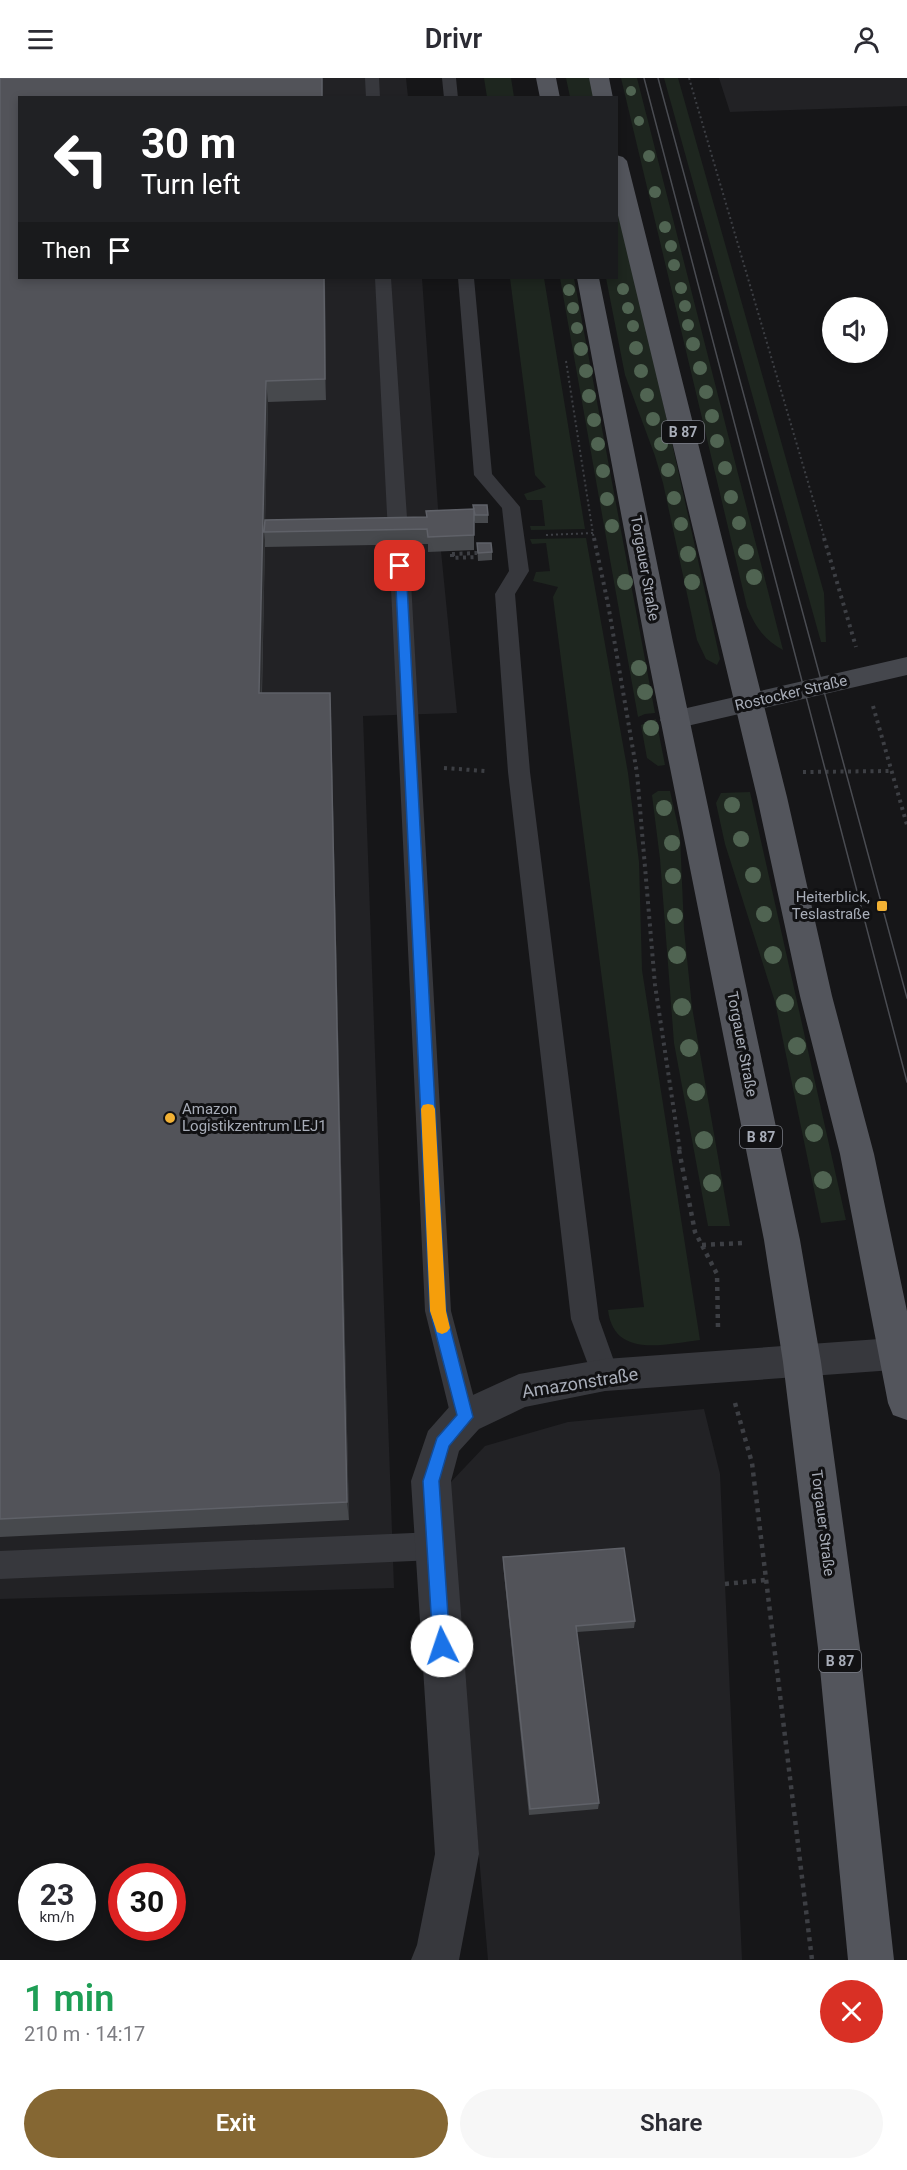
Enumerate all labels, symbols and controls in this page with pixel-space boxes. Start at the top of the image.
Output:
icon: menu [24,23,57,56]
text: Drivr [425,23,482,55]
icon: person [850,23,883,56]
text: 30 m [141,119,236,168]
icon: left [42,120,120,198]
text: Turn left [141,169,241,201]
icon: arrive [103,234,136,267]
text: Then [42,238,91,263]
map controls [822,297,888,363]
button: sound [822,297,888,363]
road number: B 87 [662,421,704,443]
street label: Torgauer Straße [627,514,663,622]
pin [374,540,425,591]
icon: arrive [383,549,416,582]
street label: Rostocker Straße [733,671,849,715]
place label: Heiterblick, Teslastraße [792,888,870,923]
marker: Heiterblick, Teslastraße [875,899,889,913]
street label: Torgauer Straße [723,990,761,1098]
place label: Amazon Logistikzentrum LEJ1 [182,1100,327,1135]
marker: Amazon Logistikzentrum LEJ1 [163,1111,177,1125]
road number: B 87 [740,1126,782,1148]
street label: Amazonstraße [520,1363,639,1402]
street label: Torgauer Straße [808,1469,838,1577]
position arrow [410,1614,474,1678]
road number: B 87 [819,1650,861,1672]
speed limit sign: 30 [108,1863,186,1941]
text: 23 [40,1877,74,1912]
text: km/h [39,1908,75,1926]
text: 1 min [24,1978,114,2020]
button: close [820,1980,883,2043]
text: 210 m · 14:17 [24,2022,145,2046]
button: Exit [24,2089,448,2158]
button: Share [460,2089,883,2158]

